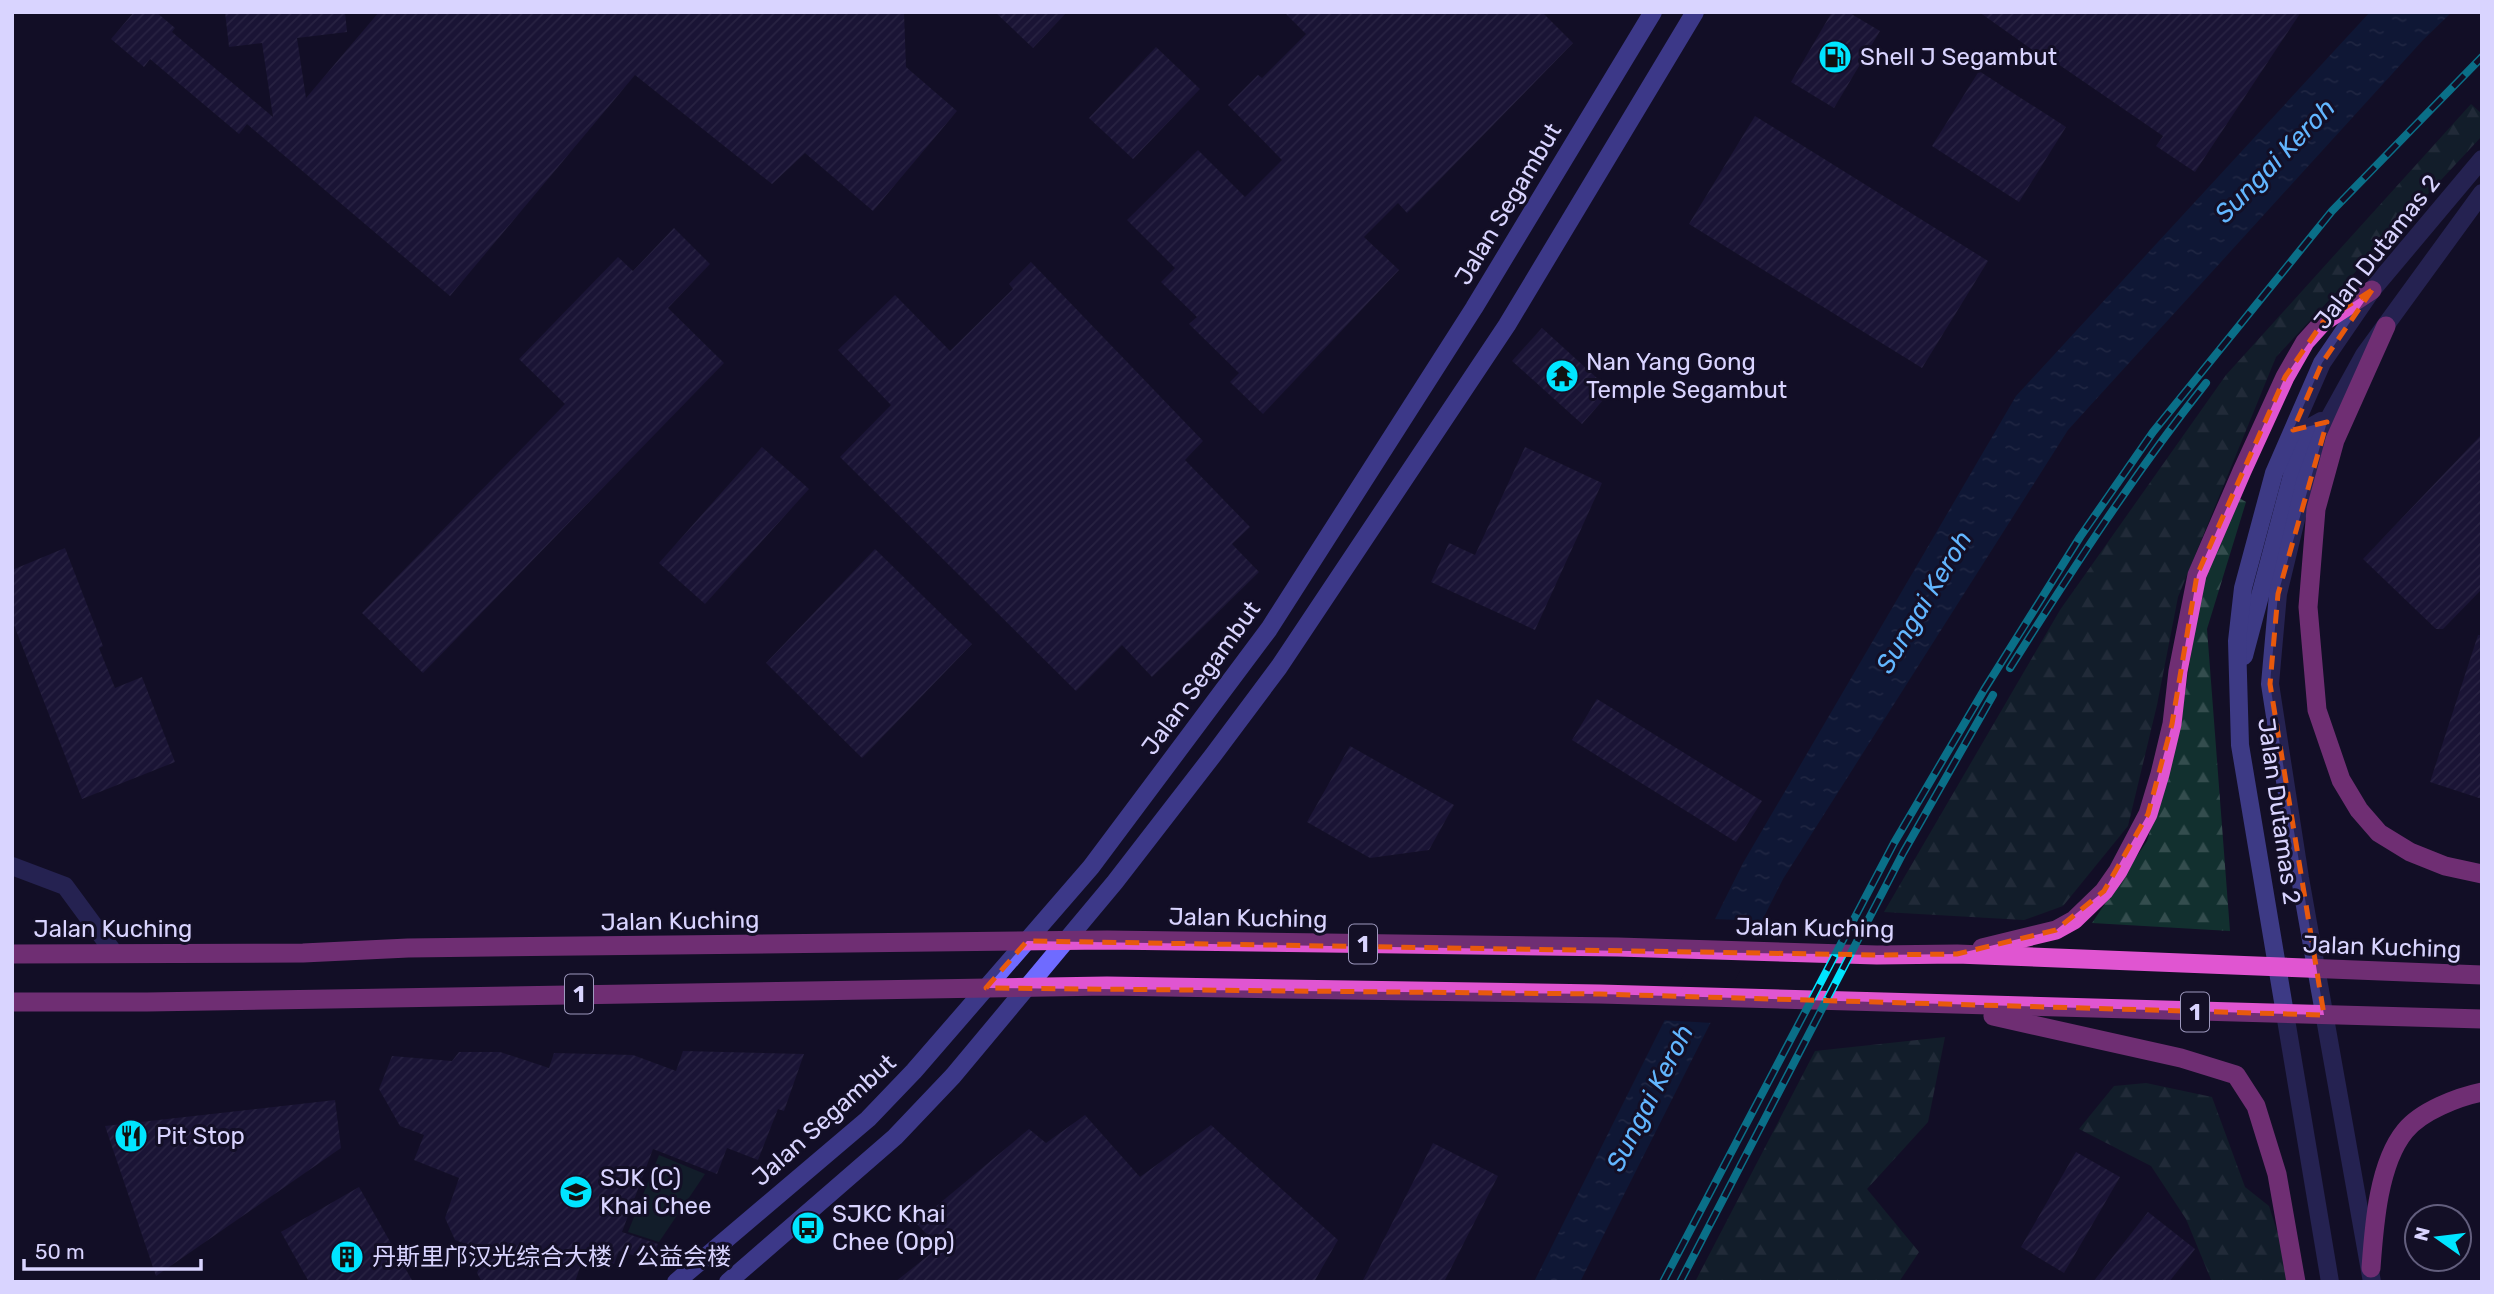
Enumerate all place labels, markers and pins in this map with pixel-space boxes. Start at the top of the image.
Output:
fuel station icon: Shell J Segambut [1816,38,1854,76]
place label: Shell J Segambut [1860,43,2057,71]
place label: Nan Yang Gong Temple Segambut [1586,348,1787,404]
temple icon: Nan Yang Gong Temple Segambut [1543,357,1581,395]
restaurant icon: Pit Stop [112,1117,150,1155]
place label: Pit Stop [156,1122,245,1150]
place label: SJK (C) Khai Chee [600,1164,711,1220]
school or university icon: SJK (C) Khai Chee [557,1173,595,1211]
place label: SJKC Khai Chee (Opp) [832,1200,955,1256]
bus stop icon: SJKC Khai Chee (Opp) [789,1209,827,1247]
building icon: 丹斯里邝汉光综合大楼 / 公益会楼 [328,1238,366,1276]
place label: 丹斯里邝汉光综合大楼 / 公益会楼 [372,1243,731,1271]

